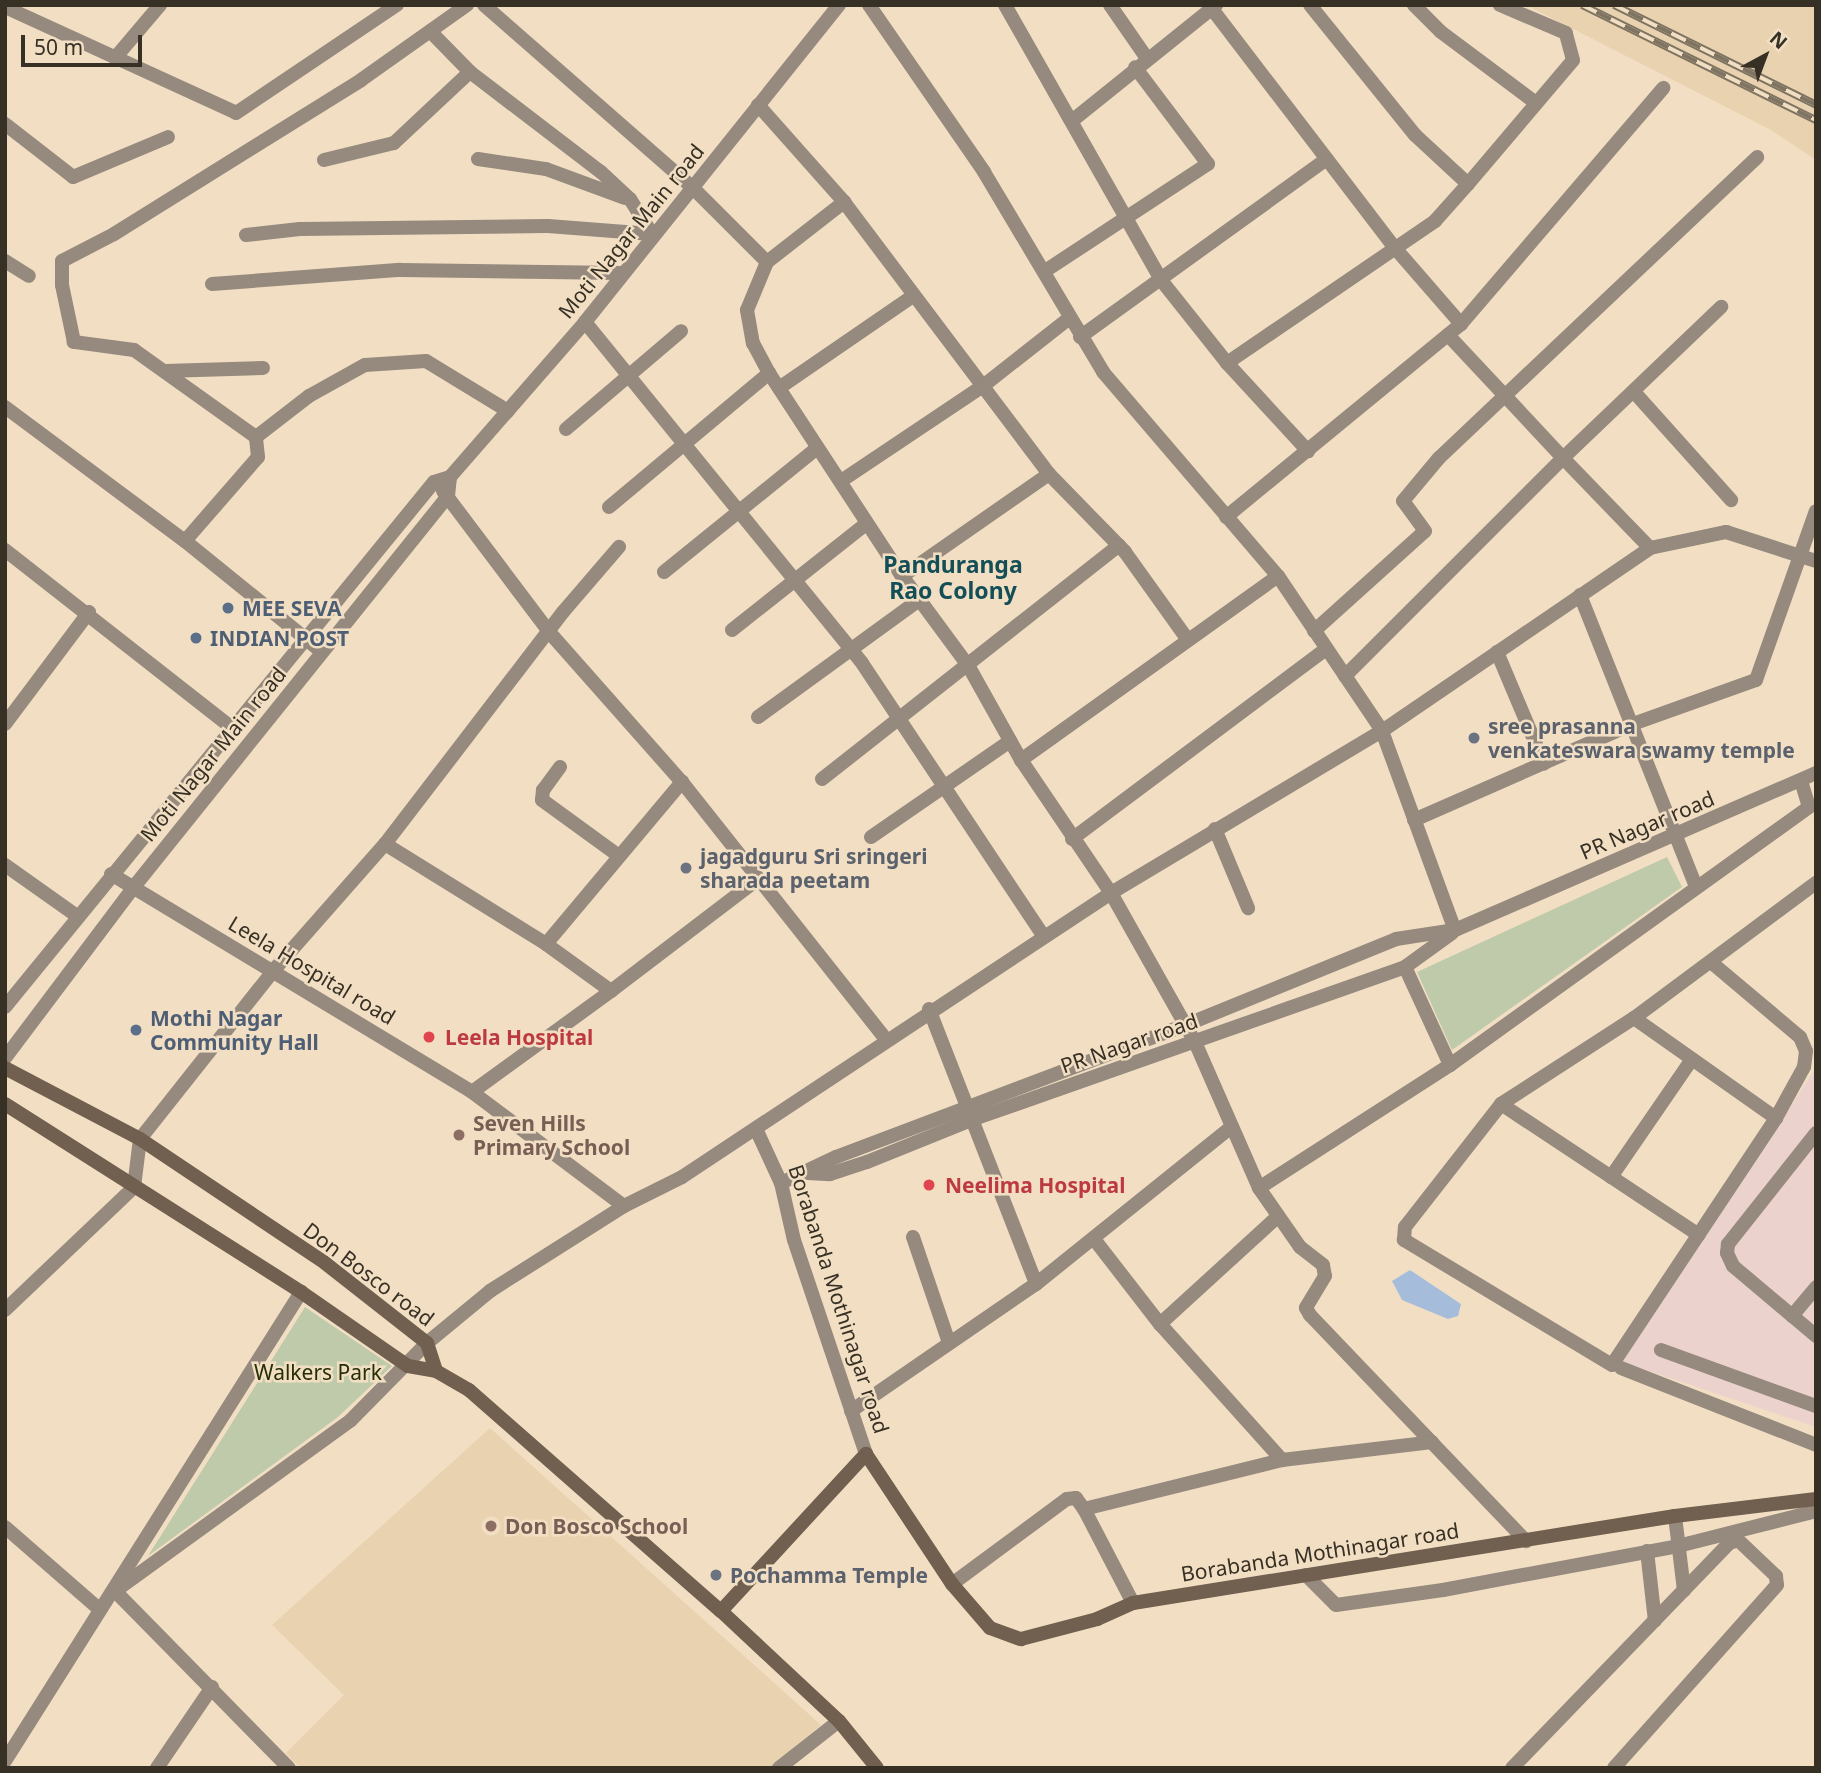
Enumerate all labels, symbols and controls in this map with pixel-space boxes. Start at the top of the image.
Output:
scale bar [24,21,145,65]
north arrow [1730,21,1800,91]
text: N [1764,25,1793,55]
text: 50 m [34,33,83,61]
street label: Moti Nagar Main road [553,139,709,323]
district label: Panduranga Rao Colony [883,550,1023,604]
place label: MEE SEVA [242,595,341,621]
marker: MEE SEVA [220,600,236,616]
place label: INDIAN POST [210,625,349,651]
marker: INDIAN POST [188,630,204,646]
street label: Moti Nagar Main road [135,662,291,846]
place label: sree prasanna venkateswara swamy temple [1488,713,1795,763]
marker: sree prasanna venkateswara swamy temple [1466,730,1482,746]
street label: PR Nagar road [1576,785,1718,865]
place label: jagadguru Sri sringeri sharada peetam [700,843,927,893]
marker: jagadguru Sri sringeri sharada peetam [678,860,694,876]
street label: Leela Hospital road [224,910,400,1030]
place label: Mothi Nagar Community Hall [150,1005,319,1055]
street label: PR Nagar road [1057,1008,1201,1078]
marker: Mothi Nagar Community Hall [128,1022,144,1038]
place label: Leela Hospital [445,1024,593,1050]
marker: Leela Hospital [419,1027,439,1047]
place label: Seven Hills Primary School [473,1110,630,1160]
marker: Seven Hills Primary School [451,1127,467,1143]
street label: Borabanda Mothinagar road [784,1161,894,1437]
place label: Neelima Hospital [945,1172,1125,1198]
marker: Neelima Hospital [919,1175,939,1195]
street label: Don Bosco road [299,1217,439,1331]
park label: Walkers Park [254,1359,382,1385]
place label: Don Bosco School [505,1513,688,1539]
marker: Don Bosco School [483,1518,499,1534]
street label: Borabanda Mothinagar road [1179,1518,1461,1586]
place label: Pochamma Temple [730,1562,928,1588]
marker: Pochamma Temple [708,1567,724,1583]

